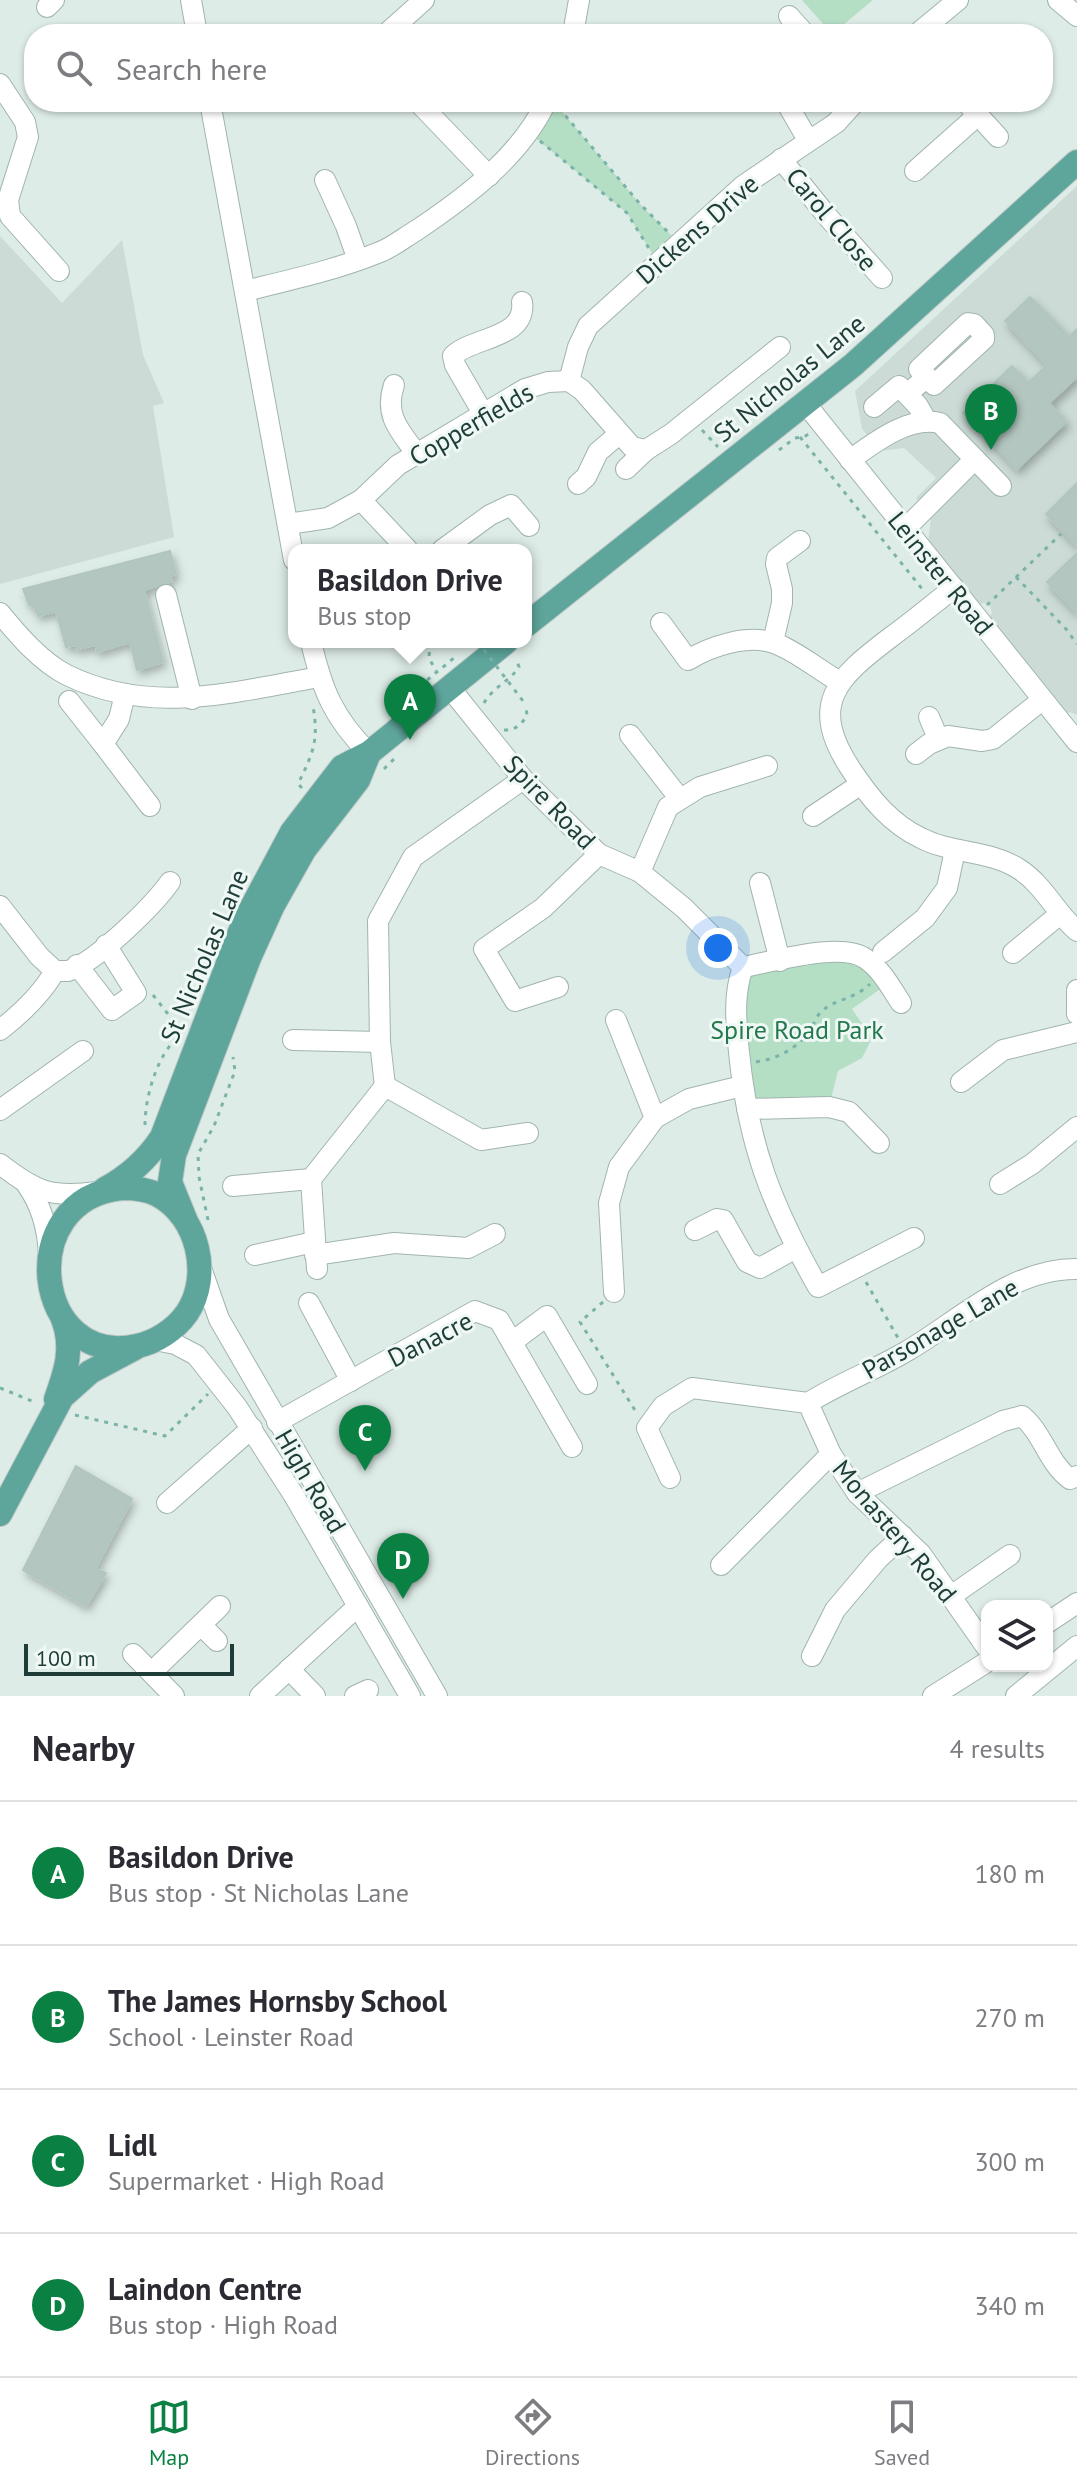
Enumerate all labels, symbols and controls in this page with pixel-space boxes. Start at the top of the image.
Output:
search box [24,24,1053,112]
icon: search [52,46,96,90]
text: Search here [116,49,267,88]
street label: Carol Close [779,160,885,278]
street label: Dickens Drive [629,167,765,291]
street label: St Nicholas Lane [707,307,871,449]
street label: Copperfields [403,375,539,473]
pin: B [965,384,1017,450]
street label: Leinster Road [881,504,1001,642]
popup [288,544,532,648]
text: Basildon Drive [317,560,503,599]
text: Bus stop [317,599,412,632]
pin: A [384,674,436,740]
street label: Spire Road [497,748,603,856]
street label: St Nicholas Lane [153,864,255,1048]
your location [698,928,738,968]
park label: Spire Road Park [710,1013,884,1046]
street label: Parsonage Lane [856,1270,1024,1386]
street label: Danacre [382,1304,478,1374]
pin: C [339,1405,391,1471]
street label: High Road [268,1423,354,1539]
street label: Monastery Road [826,1453,964,1609]
pin: D [377,1533,429,1599]
map controls [981,1600,1053,1672]
button: layers [981,1600,1053,1672]
scale bar [24,1640,234,1676]
text: 100 m [36,1644,96,1672]
text: Nearby [32,1726,134,1770]
text: 4 results [950,1732,1045,1765]
text: Basildon Drive [108,1837,294,1876]
text: A [50,1857,66,1890]
text: 180 m [974,1857,1045,1890]
text: Bus stop · St Nicholas Lane [108,1876,409,1909]
text: The James Hornsby School [108,1981,447,2020]
text: B [50,2001,66,2034]
text: 270 m [974,2001,1045,2034]
text: School · Leinster Road [108,2020,354,2053]
text: Lidl [108,2125,156,2164]
text: C [51,2145,65,2178]
text: 300 m [974,2145,1045,2178]
text: Supermarket · High Road [108,2164,384,2197]
text: Laindon Centre [108,2269,302,2308]
text: D [50,2289,66,2322]
text: 340 m [974,2289,1045,2322]
text: Bus stop · High Road [108,2308,338,2341]
tab: Map [147,2395,191,2471]
tab: Directions [485,2395,580,2471]
tab: Saved [874,2395,930,2471]

